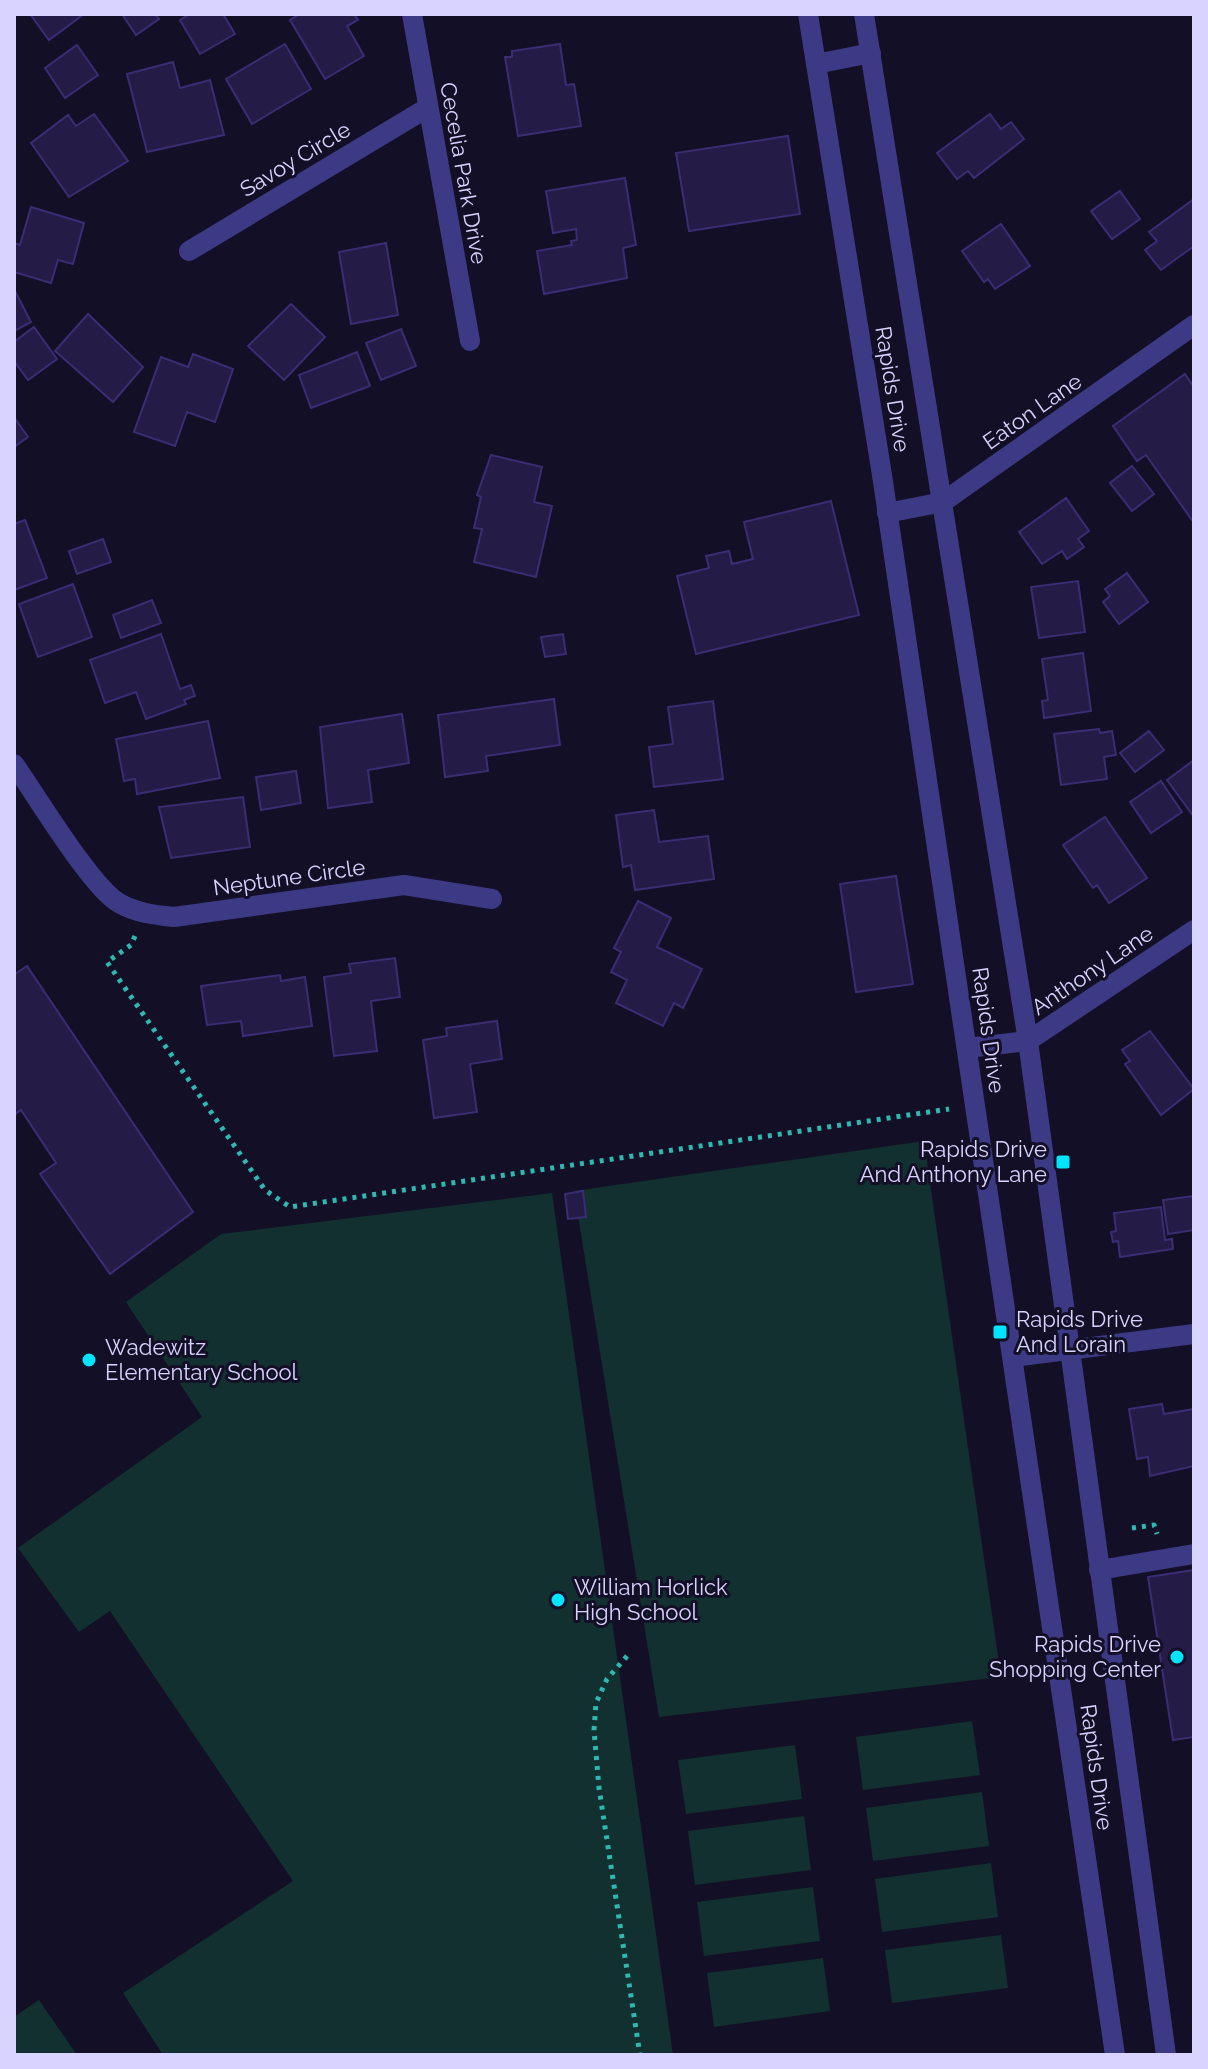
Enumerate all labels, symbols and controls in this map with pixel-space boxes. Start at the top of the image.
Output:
street label: Cecelia Park Drive [435,80,493,266]
street label: Savoy Circle [235,116,355,202]
street label: Rapids Drive [870,324,916,454]
street label: Eaton Lane [978,367,1086,454]
street label: Neptune Circle [211,853,367,901]
street label: Anthony Lane [1026,920,1158,1020]
street label: Rapids Drive [967,965,1011,1095]
place label: Rapids Drive And Anthony Lane [860,1136,1047,1187]
marker: Rapids Drive And Anthony Lane [1054,1153,1072,1171]
place label: Rapids Drive And Lorain [1016,1306,1143,1357]
marker: Rapids Drive And Lorain [991,1323,1009,1341]
place label: Wadewitz Elementary School [105,1334,298,1385]
marker: Wadewitz Elementary School [80,1351,98,1369]
place label: William Horlick High School [574,1574,728,1625]
marker: William Horlick High School [549,1591,567,1609]
place label: Rapids Drive Shopping Center [989,1631,1161,1682]
marker: Rapids Drive Shopping Center [1168,1648,1186,1666]
street label: Rapids Drive [1075,1702,1119,1832]

